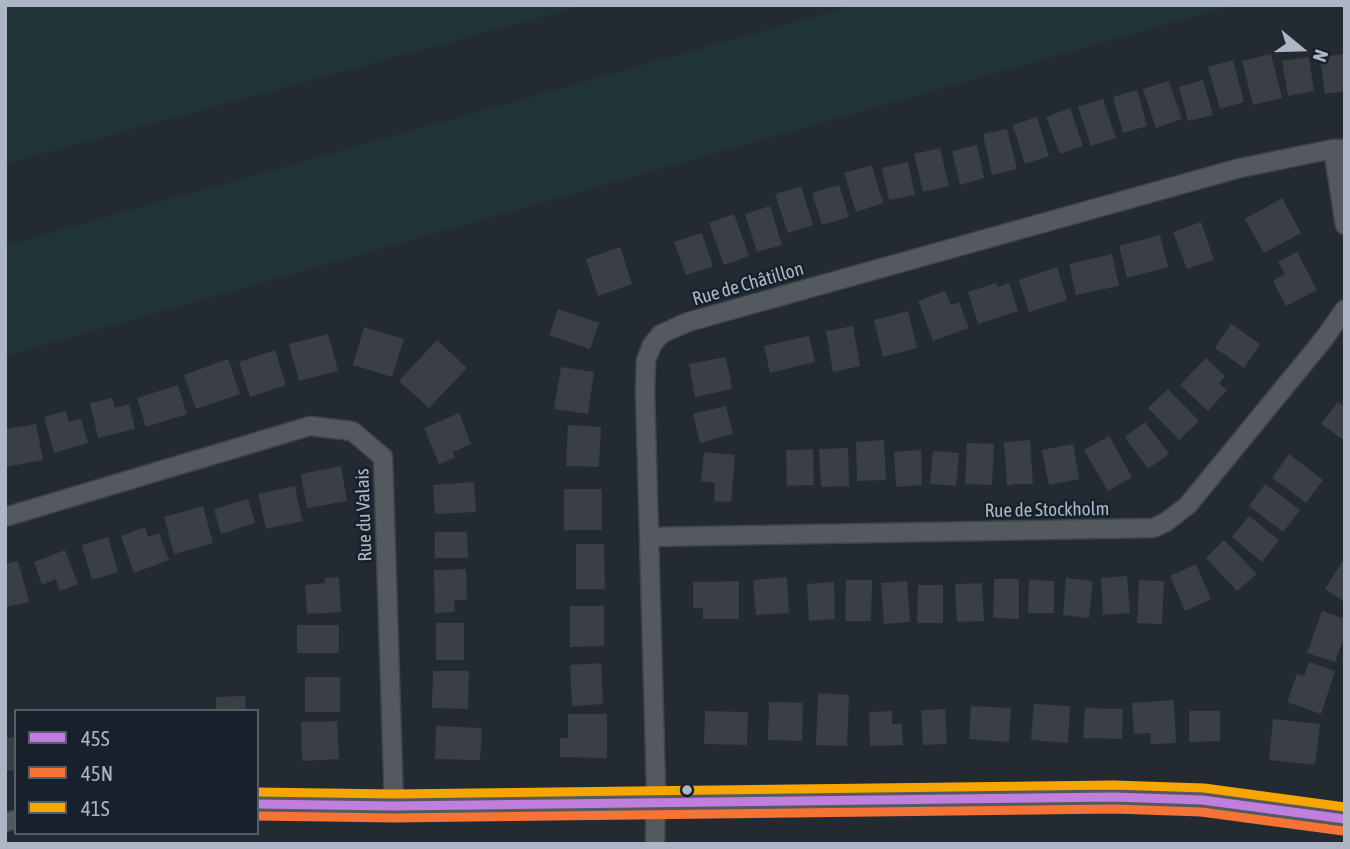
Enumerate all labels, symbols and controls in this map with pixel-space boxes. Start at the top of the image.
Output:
north arrow [1266,14,1336,84]
text: N [1309,47,1333,65]
street label: Rue de Châtillon [690,257,806,311]
street label: Rue du Valais [351,468,377,562]
street label: Rue de Stockholm [985,498,1109,522]
legend [14,709,259,835]
text: 45S [81,726,110,750]
text: 45N [81,761,113,785]
unlabelled marker [680,783,694,797]
text: 41S [81,796,110,820]

